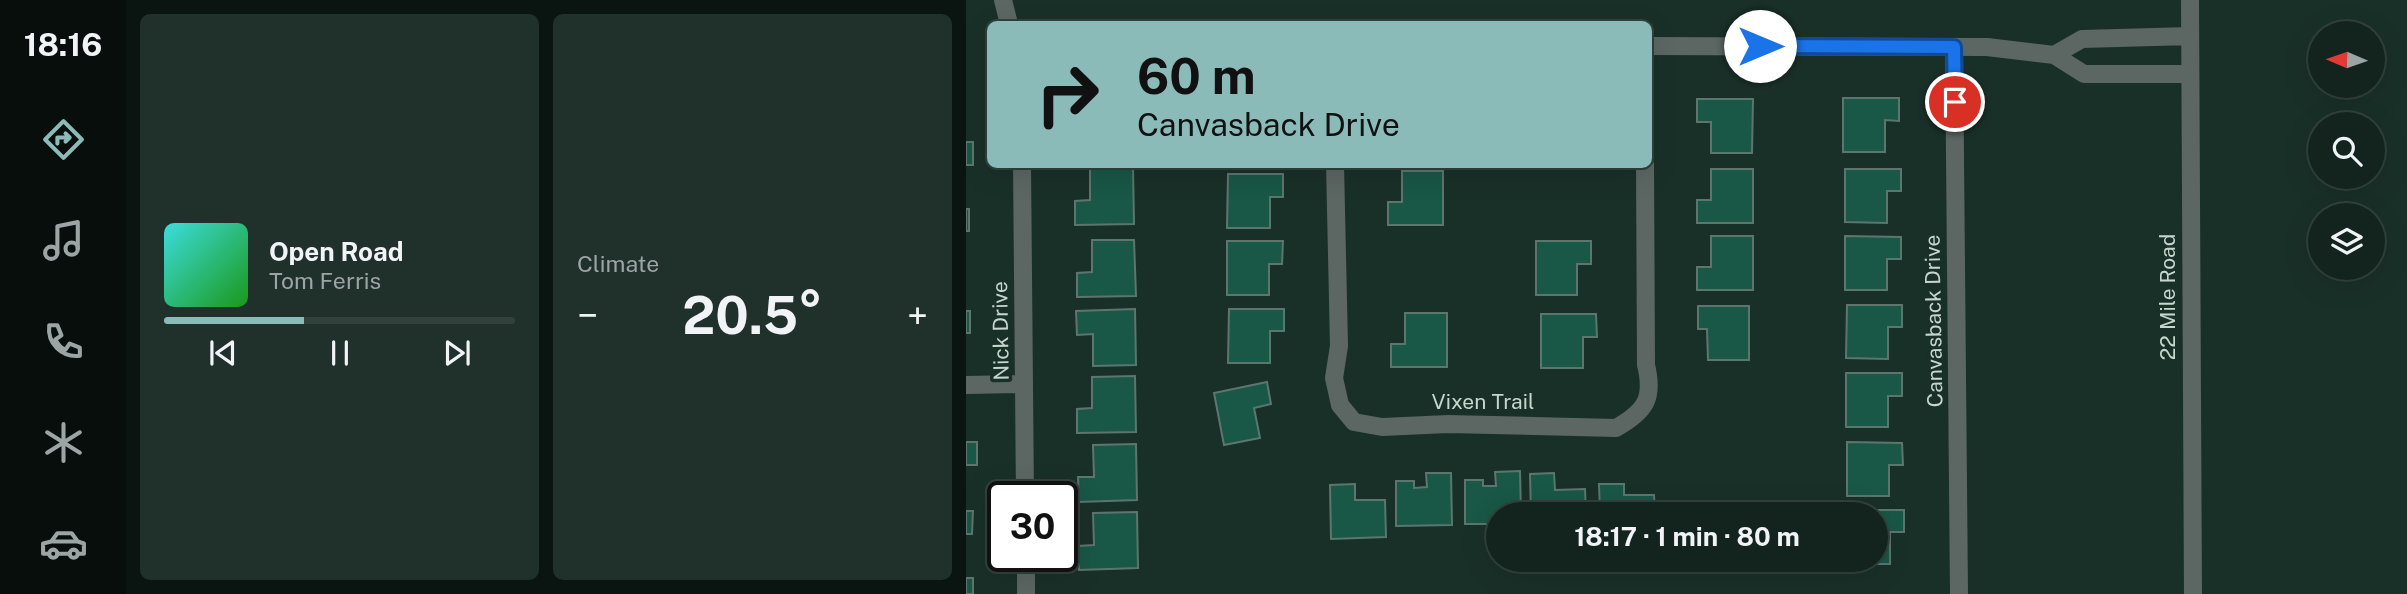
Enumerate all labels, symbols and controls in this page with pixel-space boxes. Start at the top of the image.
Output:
position arrow [1723,9,1797,83]
north arrow [2308,21,2385,98]
map controls [2308,21,2385,280]
text: 18:16 [24,26,102,63]
text: 60 m [1137,47,1256,105]
icon: right [1022,49,1113,140]
pin [1925,72,1985,132]
icon: arrive [1936,83,1974,121]
text: Canvasback Drive [1137,106,1400,143]
button: search [2308,112,2385,189]
icon: directions [39,115,88,164]
button: layers [2308,203,2385,280]
icon: music [39,216,88,265]
street label: 22 Mile Road [2155,234,2180,360]
street label: Canvasback Drive [1919,235,1948,408]
text: Open Road [269,236,404,267]
text: Climate [577,250,659,277]
text: Tom Ferris [269,267,381,294]
street label: Nick Drive [987,281,1014,381]
text: 20.5° [682,285,823,346]
text: − [577,293,598,338]
text: + [907,293,928,338]
icon: phone [39,317,88,366]
icon: previous [204,334,242,372]
icon: pause [321,334,359,372]
icon: next [438,334,476,372]
street label: Vixen Trail [1432,389,1534,414]
icon: climate [39,418,88,467]
speed limit sign: 30 [987,481,1078,572]
icon: car [39,519,88,568]
text: 18:17 · 1 min · 80 m [1574,521,1800,552]

